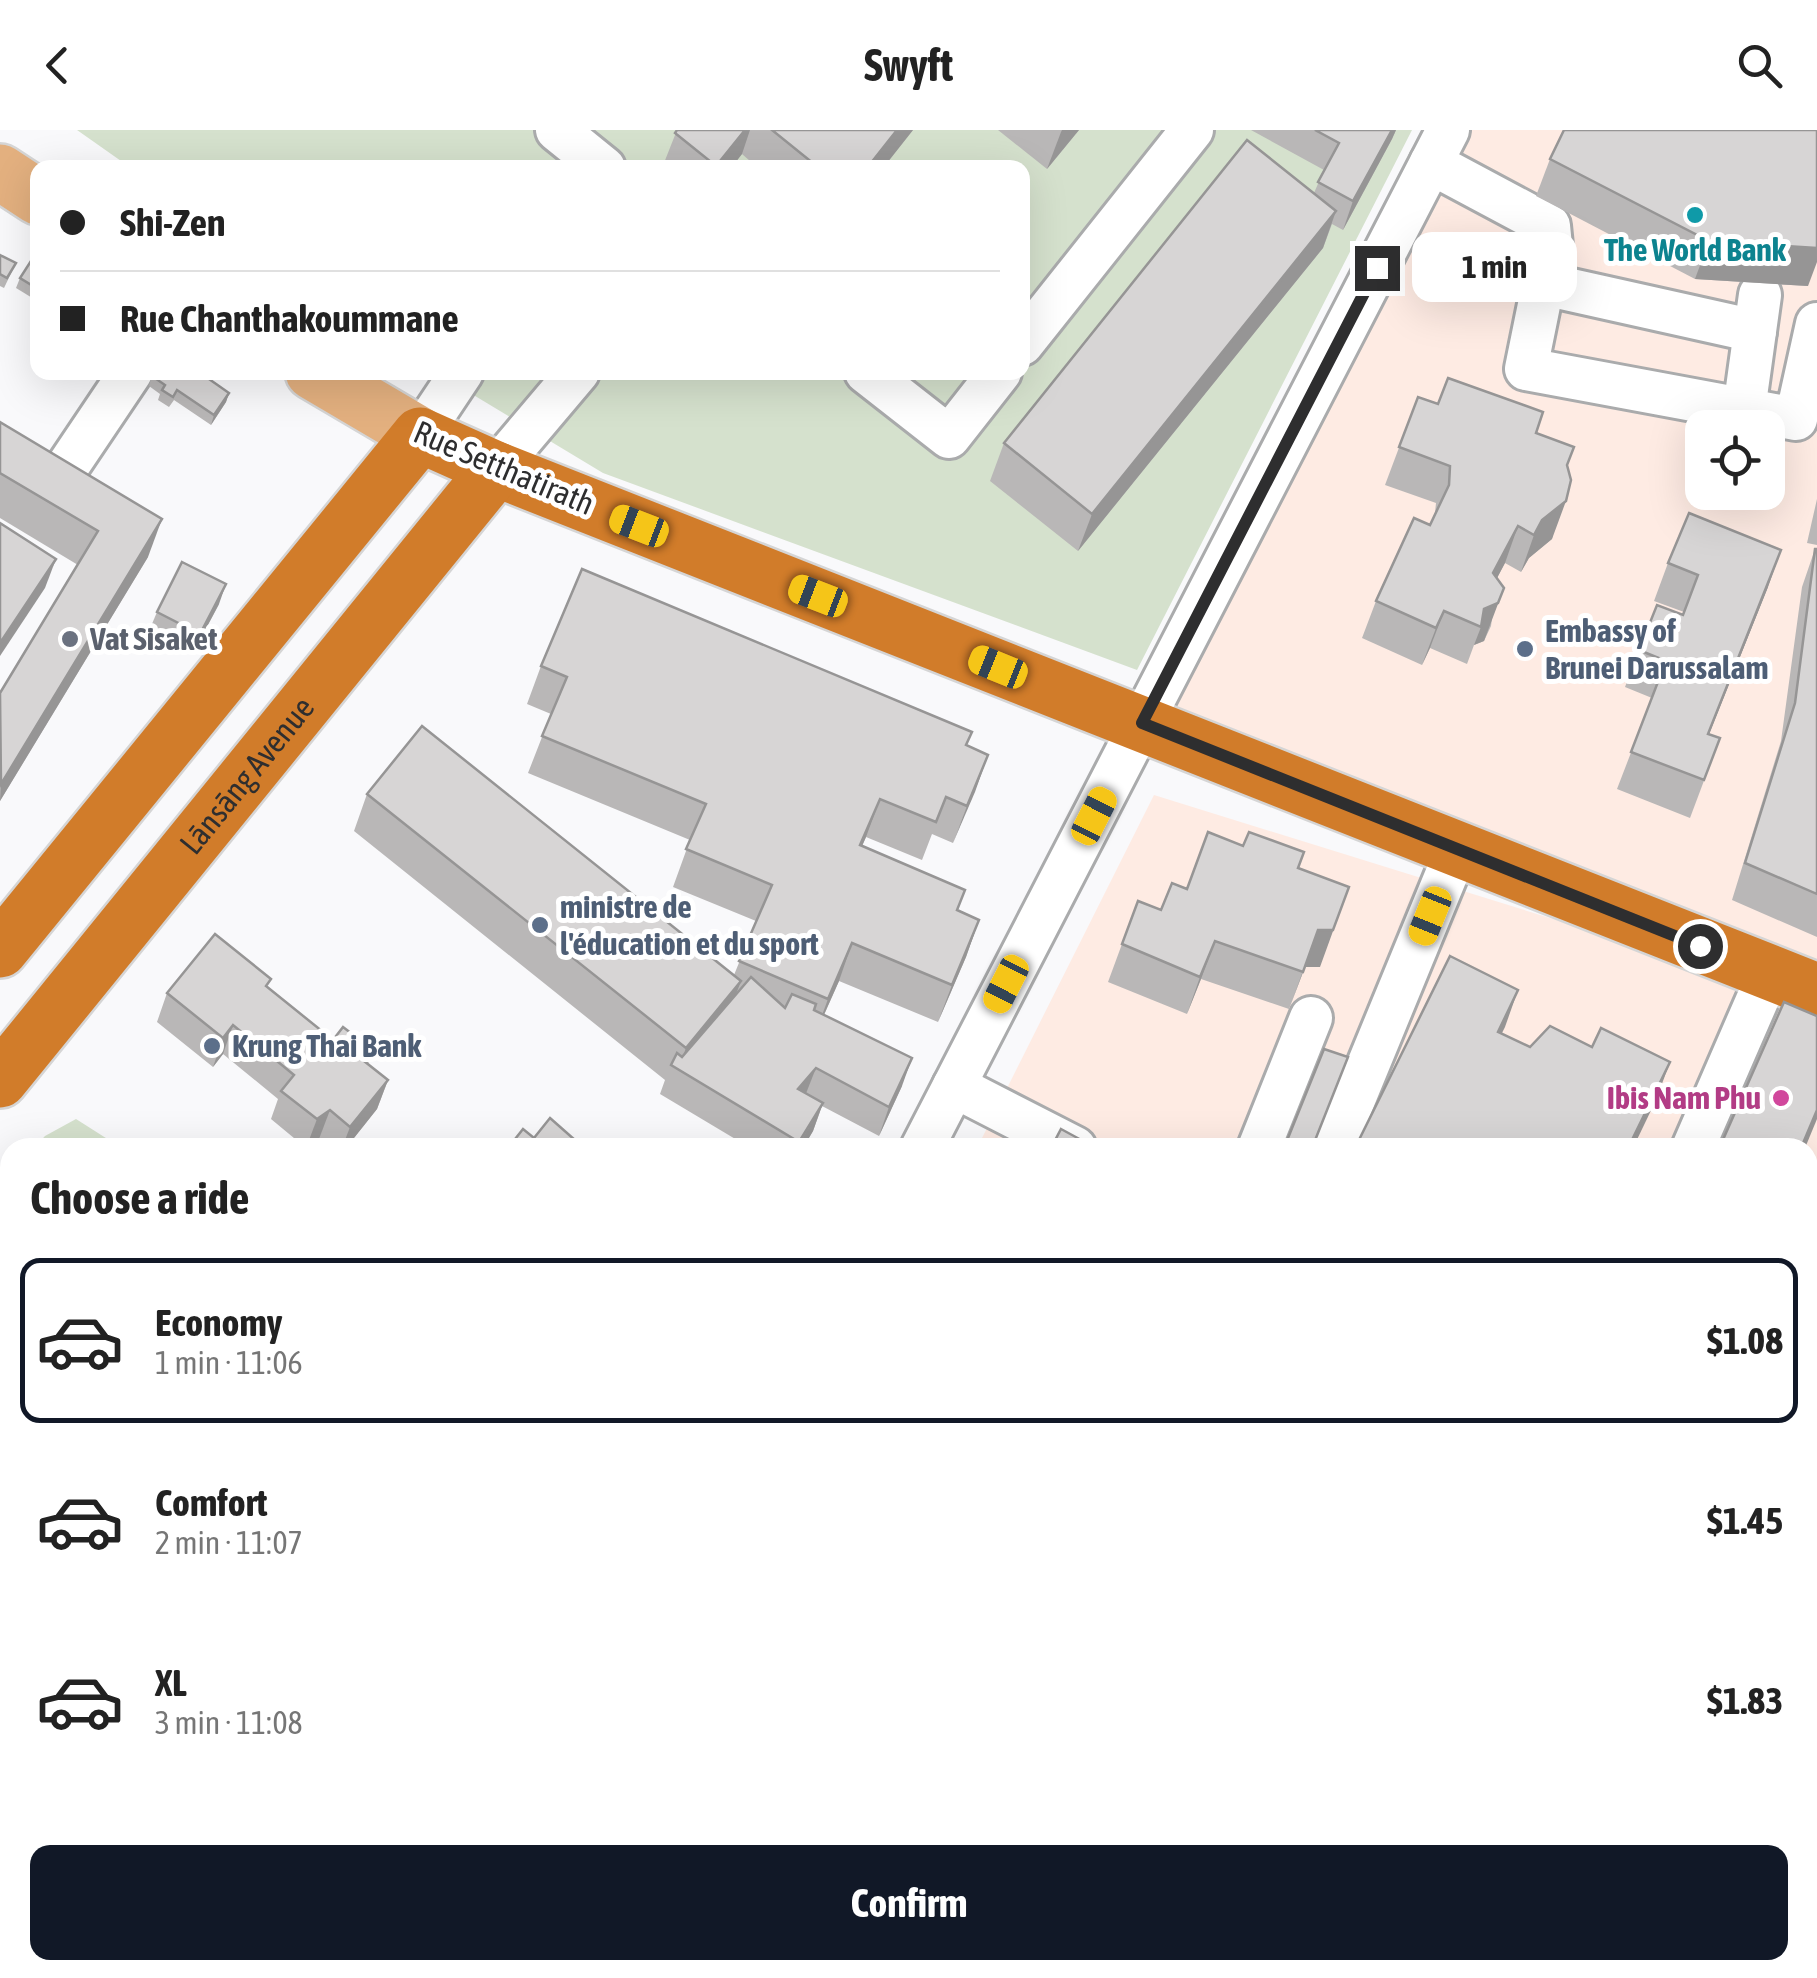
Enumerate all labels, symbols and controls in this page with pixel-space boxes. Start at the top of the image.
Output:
icon: back [30,38,85,93]
icon: search [1732,38,1787,93]
text: Swyft [864,39,953,91]
text: Shi-Zen [120,201,225,244]
marker: The World Bank [1684,204,1706,226]
place label: The World Bank [1604,231,1787,268]
callout: 1 min [1412,233,1577,303]
route end [1355,246,1400,291]
text: 1 min [1462,248,1527,285]
text: Rue Chanthakoummane [120,297,459,340]
map controls [1685,410,1785,510]
button: locate [1685,410,1785,510]
street label: Rue Setthatirath [409,413,600,522]
car [606,501,672,551]
car [785,571,851,621]
place label: Embassy of Brunei Darussalam [1545,612,1768,686]
place label: Vat Sisaket [89,620,218,657]
marker: Vat Sisaket [59,628,81,650]
marker: Embassy of Brunei Darussalam [1514,638,1536,660]
car [965,642,1031,692]
street label: Lānsāng Avenue [172,689,321,861]
car [1067,782,1121,850]
car [1405,883,1455,949]
place label: ministre de l'éducation et du sport [560,888,819,962]
marker: ministre de l'éducation et du sport [529,914,551,936]
route start [1678,924,1723,969]
car [979,950,1033,1018]
place label: Krung Thai Bank [232,1027,422,1064]
marker: Krung Thai Bank [201,1035,223,1057]
place label: Ibis Nam Phu [1607,1079,1761,1116]
marker: Ibis Nam Phu [1770,1087,1792,1109]
text: Choose a ride [30,1172,249,1224]
icon: car [35,1296,125,1386]
text: Economy [155,1301,282,1344]
text: $1.08 [1707,1319,1783,1362]
text: 1 min · 11:06 [155,1344,302,1381]
icon: car [35,1476,125,1566]
text: Comfort [155,1481,267,1524]
text: $1.45 [1707,1499,1783,1542]
text: 2 min · 11:07 [155,1524,302,1561]
icon: car [35,1656,125,1746]
text: XL [155,1661,187,1704]
text: $1.83 [1707,1679,1783,1722]
text: 3 min · 11:08 [155,1704,302,1741]
button: Confirm [30,1845,1788,1960]

